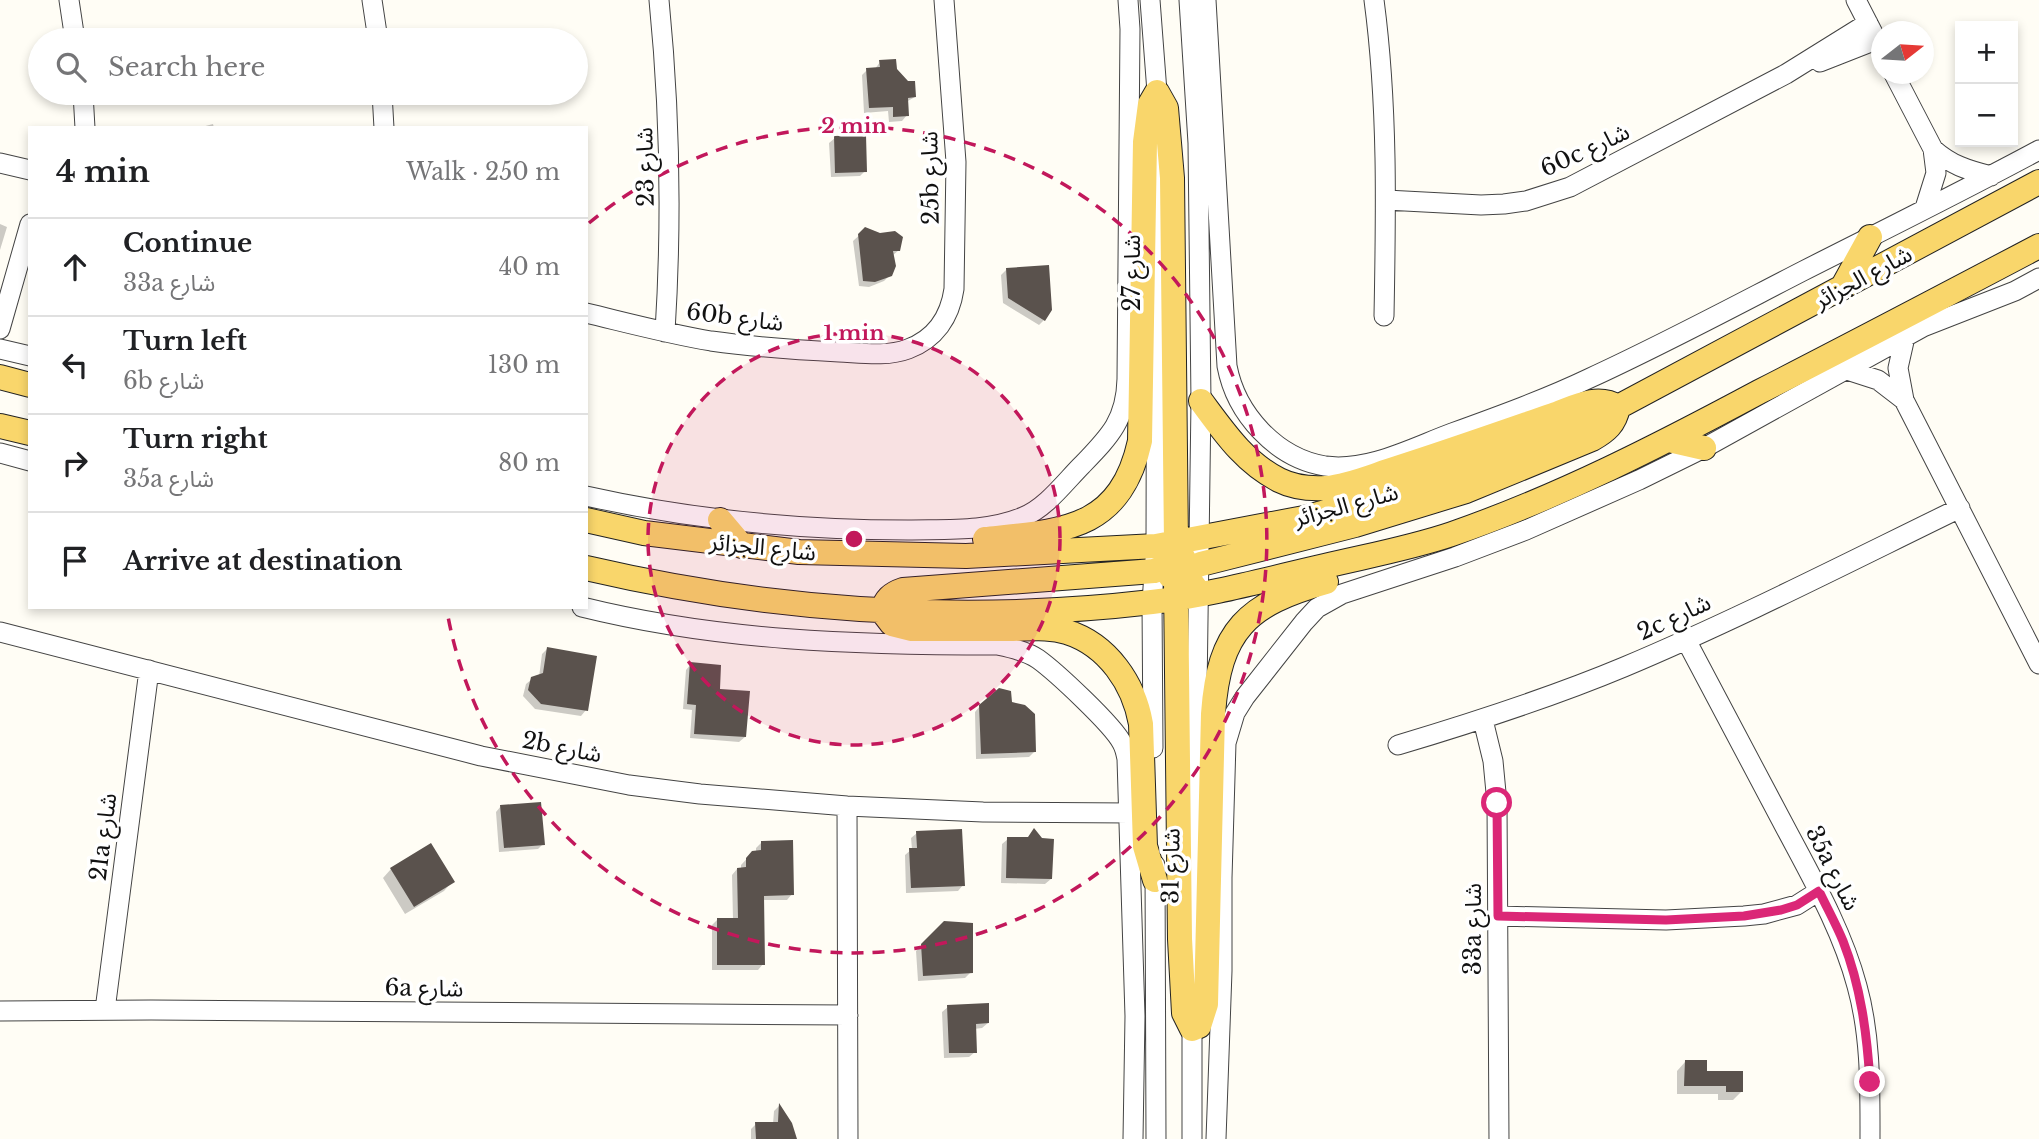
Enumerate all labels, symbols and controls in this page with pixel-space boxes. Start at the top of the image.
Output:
north arrow [1871,21,1934,84]
map controls [1955,21,2018,147]
button: + [1955,21,2018,84]
search box [28,28,588,105]
icon: search [52,48,90,86]
text: Search here [108,51,265,83]
button: − [1955,84,2018,147]
text: 2 min [821,113,887,139]
street label: 60c شارع [1536,117,1635,185]
street label: شارع 23 [630,127,663,207]
street label: 25b شارع [915,131,948,225]
text: 4 min [56,153,150,190]
text: Walk · 250 m [406,158,560,186]
text: Continue [123,227,252,259]
street label: شارع 27 [1118,234,1149,312]
street label: شارع الجزائر [1808,240,1918,318]
icon: ahead [56,248,94,286]
text: 40 m [499,253,560,281]
text: 33a شارع [123,269,215,297]
street label: 60b شارع [684,297,785,340]
text: 1 min [824,320,884,346]
text: Turn left [123,325,247,357]
icon: left [56,346,94,384]
text: 130 m [488,351,560,379]
text: 6b شارع [123,367,204,395]
text: Turn right [123,423,268,455]
icon: right [56,444,94,482]
text: 80 m [498,449,560,477]
text: 35a شارع [123,465,214,493]
street label: شارع الجزائر [1290,478,1402,536]
street label: شارع الجزائر [707,527,818,569]
centre of rings [842,527,866,551]
icon: arrive [56,542,94,580]
text: Arrive at destination [123,545,403,577]
street label: 2c شارع [1633,588,1717,649]
street label: 2b شارع [519,726,604,771]
route start [1481,787,1512,818]
street label: 21a شارع [84,791,125,883]
street label: 35a شارع [1797,821,1866,916]
street label: شارع 31 [1156,828,1189,904]
street label: 33a شارع [1459,883,1490,975]
street label: 6a شارع [384,973,464,1006]
route end [1854,1066,1885,1097]

